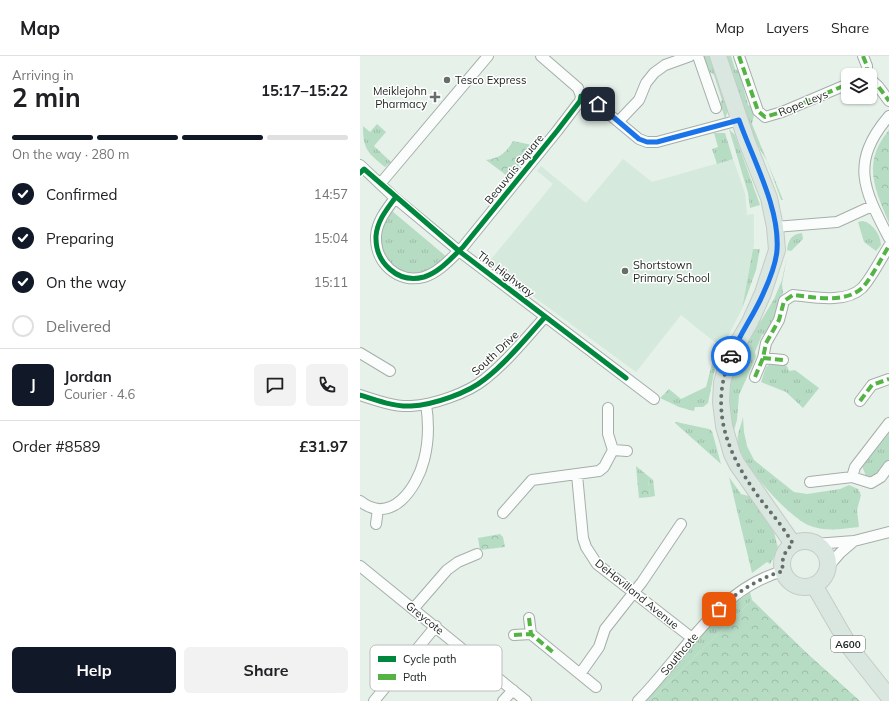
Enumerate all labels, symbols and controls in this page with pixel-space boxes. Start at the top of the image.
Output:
text: Map [20,16,60,40]
text: Map [715,19,744,37]
text: Layers [766,19,809,37]
text: Share [831,19,869,37]
text: Arriving in [12,67,74,83]
map controls [841,68,877,104]
button: layers [841,68,877,104]
place label: Tesco Express [455,73,527,87]
marker: Tesco Express [442,75,452,85]
text: 2 min [12,81,81,114]
text: 15:17–15:22 [261,81,348,100]
place label: Meiklejohn Pharmacy [373,84,427,111]
pin [581,87,615,121]
street label: Rope Leys [776,87,830,119]
marker: Meiklejohn Pharmacy [430,92,440,102]
icon: home [587,93,609,115]
street label: Beauvais Square [481,131,547,207]
text: On the way · 280 m [12,146,129,162]
icon: check [12,183,34,205]
text: Confirmed [46,185,117,204]
text: 14:57 [314,186,348,202]
icon: check [12,227,34,249]
text: Preparing [46,229,114,248]
text: 15:04 [314,230,348,246]
street label: The Highway [475,248,537,300]
place label: Shortstown Primary School [633,258,710,285]
marker: Shortstown Primary School [620,266,630,276]
icon: check [12,271,34,293]
text: On the way [46,273,126,292]
text: 15:11 [314,274,348,290]
text: Delivered [46,317,111,336]
street label: South Drive [469,328,521,378]
courier [711,336,751,376]
icon: car [720,345,742,367]
button: chat [254,364,296,406]
button: phone [306,364,348,406]
text: Jordan [64,367,112,386]
text: J [30,375,36,394]
text: Courier · 4.6 [64,386,135,402]
text: Order #8589 [12,437,100,456]
text: £31.97 [299,437,348,456]
street label: DeHavilland Avenue [592,556,682,632]
pin [702,592,736,626]
street label: Greycote [403,598,447,638]
icon: bag [708,598,730,620]
street label: Southcote [657,630,701,678]
road number: A600 [831,636,865,652]
legend [370,645,502,691]
button: Help [12,647,176,693]
button: Share [184,647,348,693]
text: Cycle path [403,652,456,666]
text: Path [403,670,427,684]

